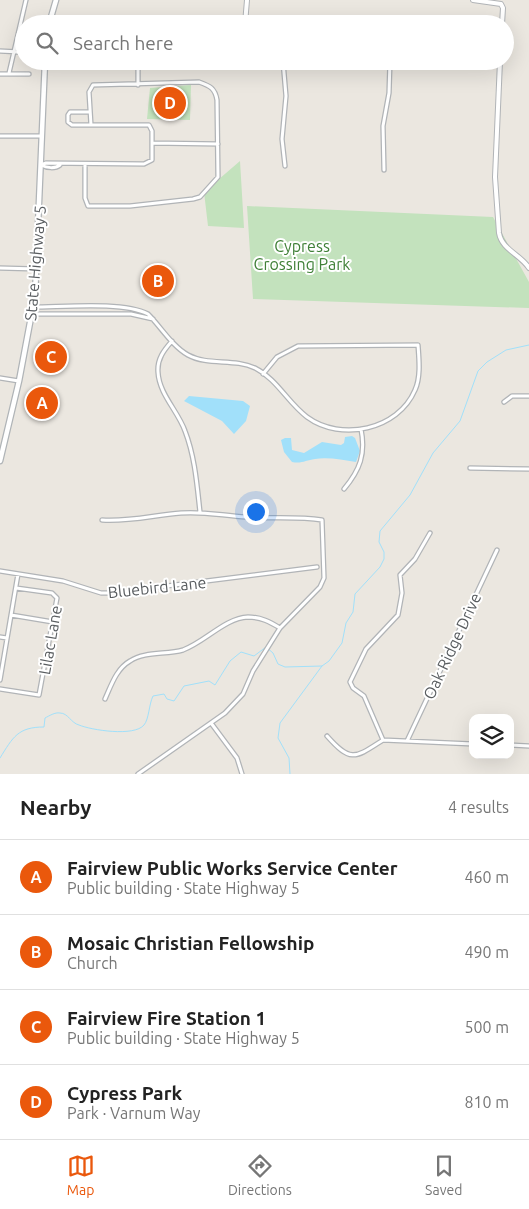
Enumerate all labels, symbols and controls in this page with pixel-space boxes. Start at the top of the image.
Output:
search box [15,15,514,70]
icon: search [33,29,61,57]
text: Search here [73,32,173,54]
pin: D [154,84,186,122]
street label: State Highway 5 [21,204,49,322]
park label: Cypress Crossing Park [254,237,350,273]
pin: B [142,262,174,300]
pin: C [35,338,67,376]
pin: A [26,384,58,422]
your location [243,499,269,525]
street label: Bluebird Lane [107,573,207,601]
street label: Oak Ridge Drive [420,590,484,702]
street label: Lilac Lane [35,604,65,676]
map controls [469,714,514,759]
button: layers [469,714,514,759]
text: Nearby [20,795,91,819]
text: 4 results [448,798,509,816]
text: Fairview Public Works Service Center [67,857,398,879]
text: A [30,868,42,886]
text: 460 m [464,868,509,886]
text: Public building · State Highway 5 [67,879,300,897]
text: Mosaic Christian Fellowship [67,932,314,954]
text: B [31,943,41,961]
text: 490 m [464,943,509,961]
text: Church [67,954,118,972]
text: Fairview Fire Station 1 [67,1007,266,1029]
text: C [31,1018,41,1036]
text: 500 m [464,1018,509,1036]
text: Public building · State Highway 5 [67,1029,300,1047]
text: Cypress Park [67,1082,182,1104]
text: D [30,1093,42,1111]
text: 810 m [464,1093,509,1111]
text: Park · Varnum Way [67,1104,200,1122]
tab: Map [67,1152,95,1198]
tab: Directions [228,1152,292,1198]
tab: Saved [425,1152,462,1198]

